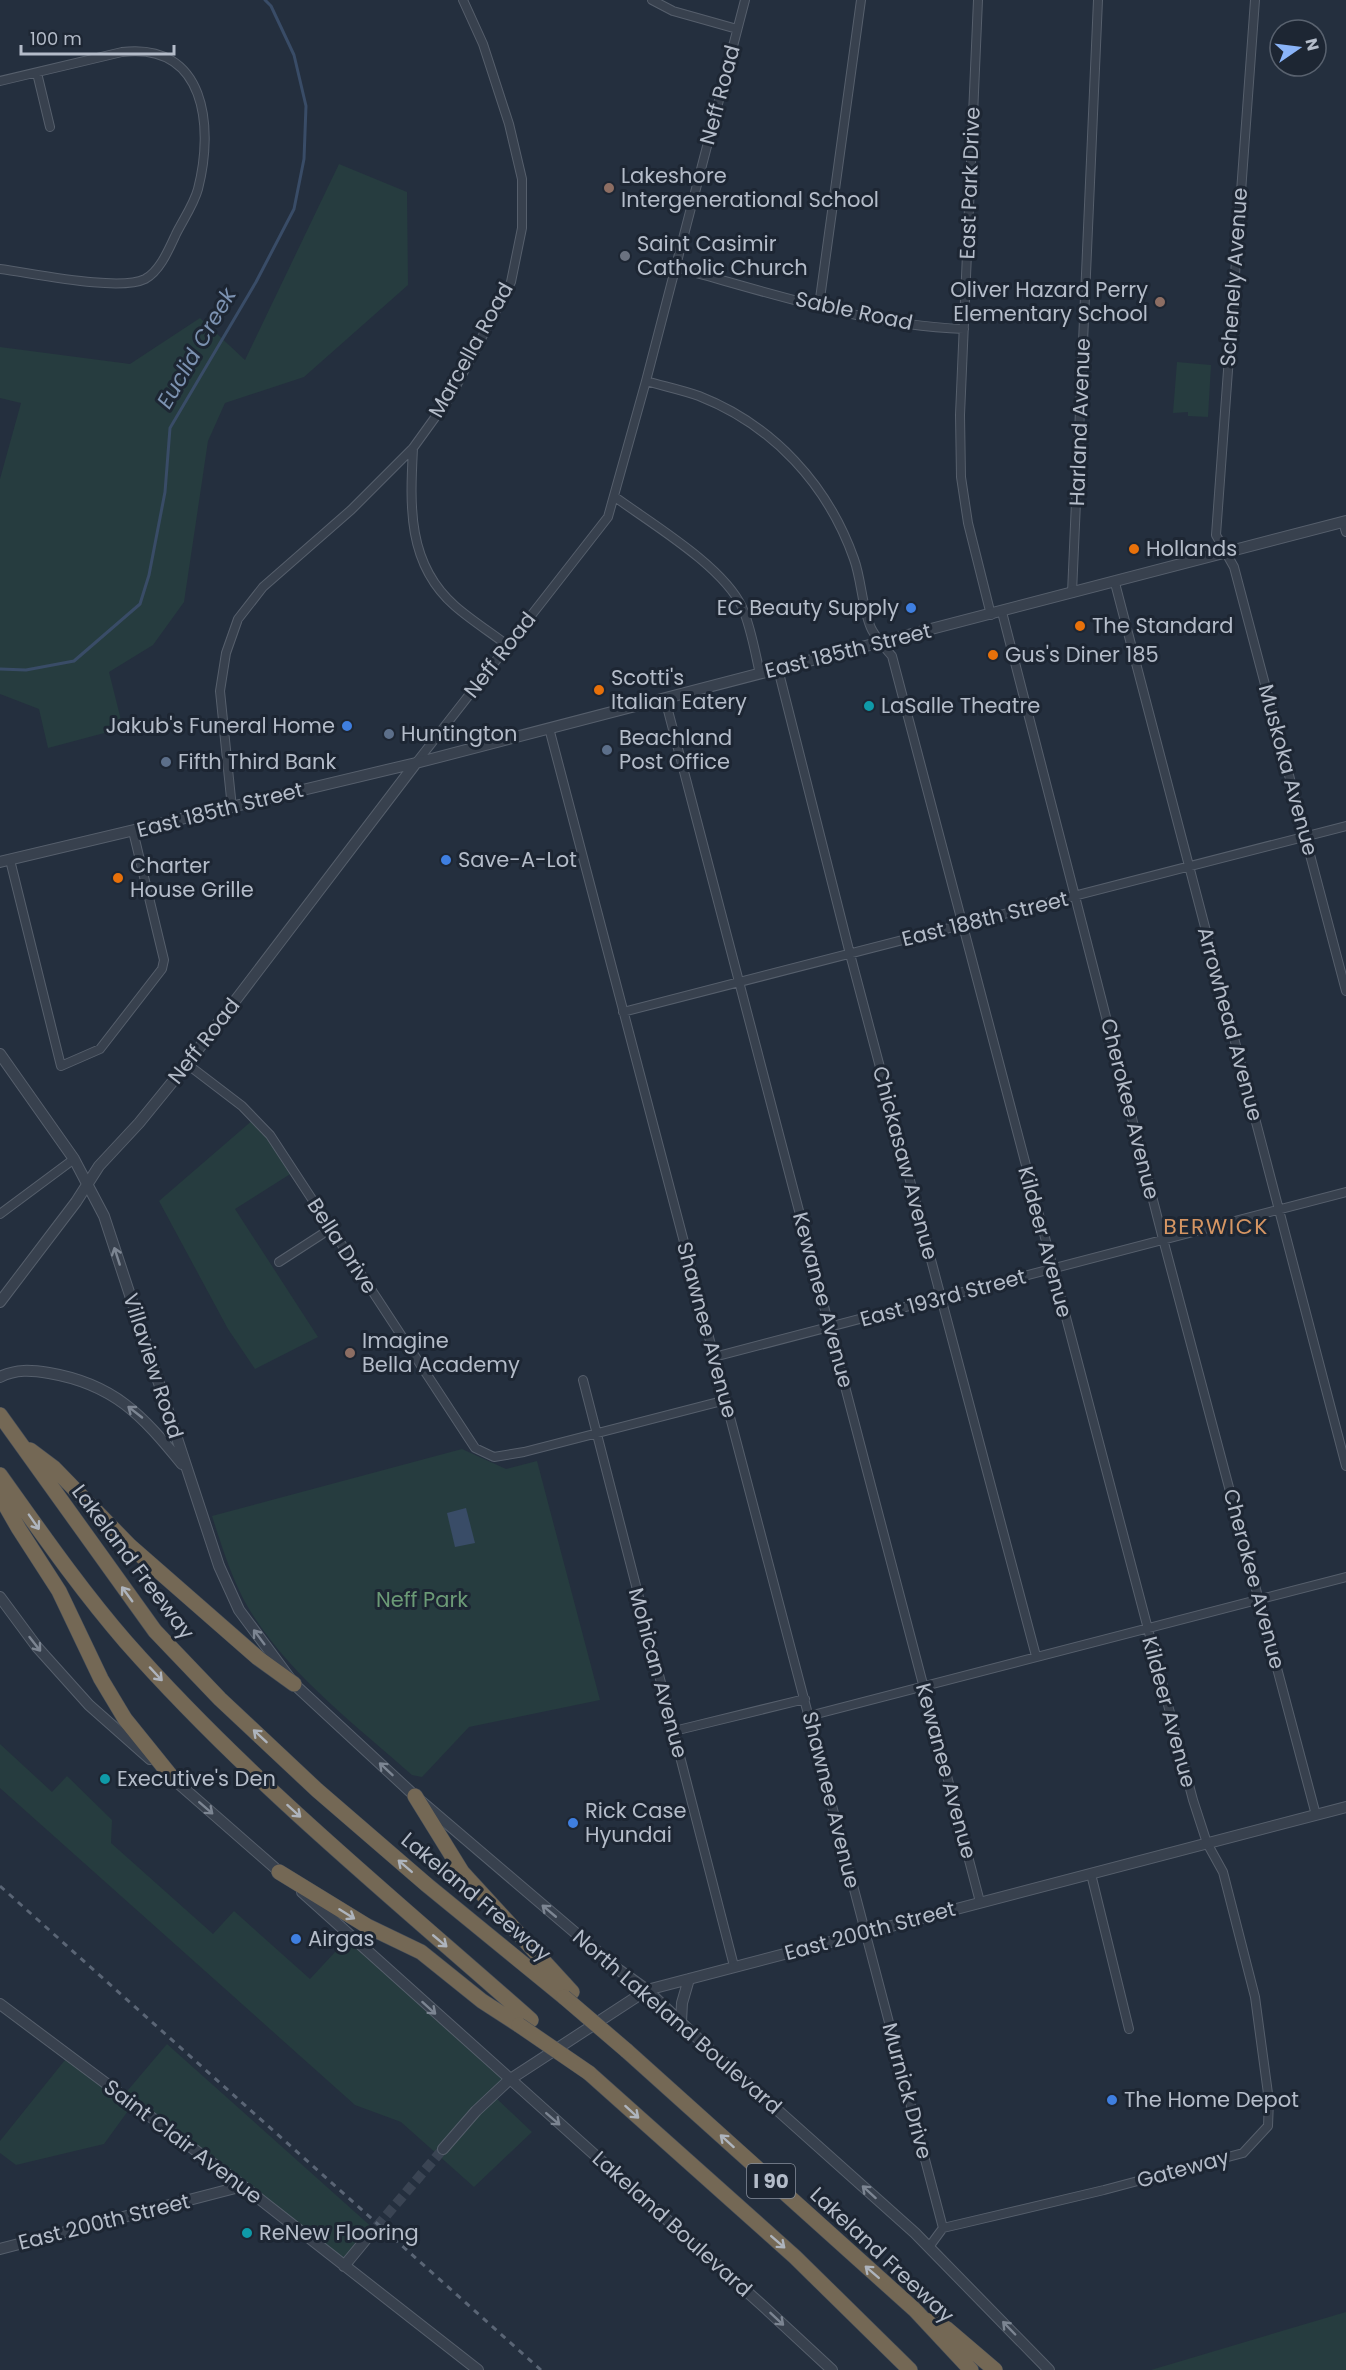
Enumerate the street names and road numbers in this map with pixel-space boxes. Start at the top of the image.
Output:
street label: Neff Road [692,42,747,148]
street label: East Park Drive [952,106,987,260]
street label: Schenely Avenue [1213,186,1254,367]
street label: Marcella Road [421,277,520,423]
street label: Sable Road [793,284,915,337]
street label: Harland Avenue [1062,338,1097,506]
street label: Neff Road [457,606,542,704]
street label: East 185th Street [762,616,934,685]
street label: Muskoka Avenue [1252,681,1325,859]
street label: East 185th Street [134,775,306,844]
street label: East 188th Street [899,884,1071,953]
street label: Arrowhead Avenue [1191,924,1270,1124]
street label: Neff Road [161,992,246,1090]
street label: Cherokee Avenue [1094,1015,1167,1202]
street label: Chickasaw Avenue [866,1063,945,1263]
street label: Kildeer Avenue [1011,1163,1080,1321]
street label: Bella Drive [301,1192,384,1299]
street label: Kewanee Avenue [786,1209,861,1391]
street label: Shawnee Avenue [670,1239,745,1421]
street label: East 193rd Street [857,1261,1029,1334]
street label: Villaview Road [116,1289,191,1442]
street label: Lakeland Freeway [65,1478,201,1645]
street label: Cherokee Avenue [1217,1486,1292,1672]
street label: Mohican Avenue [622,1585,695,1761]
street label: Kildeer Avenue [1135,1633,1204,1791]
street label: Kewanee Avenue [909,1680,984,1862]
street label: Shawnee Avenue [796,1708,867,1891]
street label: Lakeland Freeway [395,1825,558,1968]
street label: East 200th Street [781,1894,959,1967]
street label: North Lakeland Boulevard [567,1923,788,2121]
street label: Murnick Drive [875,2020,940,2162]
street label: Saint Clair Avenue [98,2072,268,2211]
street label: Gateway [1134,2142,1232,2195]
street label: Lakeland Boulevard [586,2144,758,2303]
road number: I 90 [747,2164,795,2198]
street label: Lakeland Freeway [804,2180,961,2329]
street label: East 200th Street [15,2186,193,2257]

